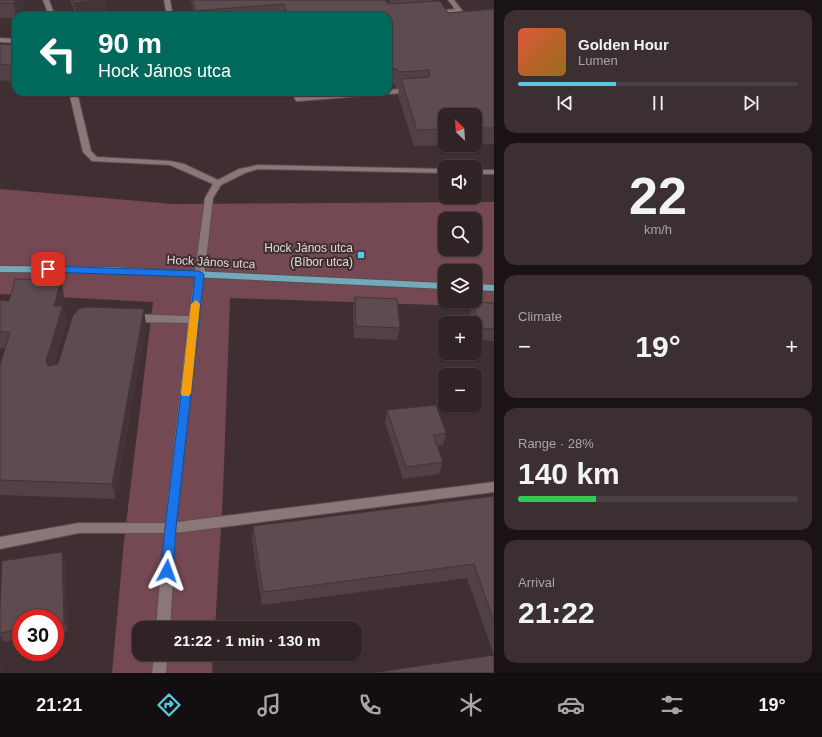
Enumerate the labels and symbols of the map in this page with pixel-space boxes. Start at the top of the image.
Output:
north arrow [438,108,482,152]
place label: Hock János utca (Bíbor utca) [264,241,353,269]
marker: Hock János utca (Bíbor utca) [356,250,366,260]
pin [31,252,65,286]
street label: Hock János utca [166,253,256,271]
position arrow [146,550,188,592]
speed limit sign: 30 [12,609,64,661]

